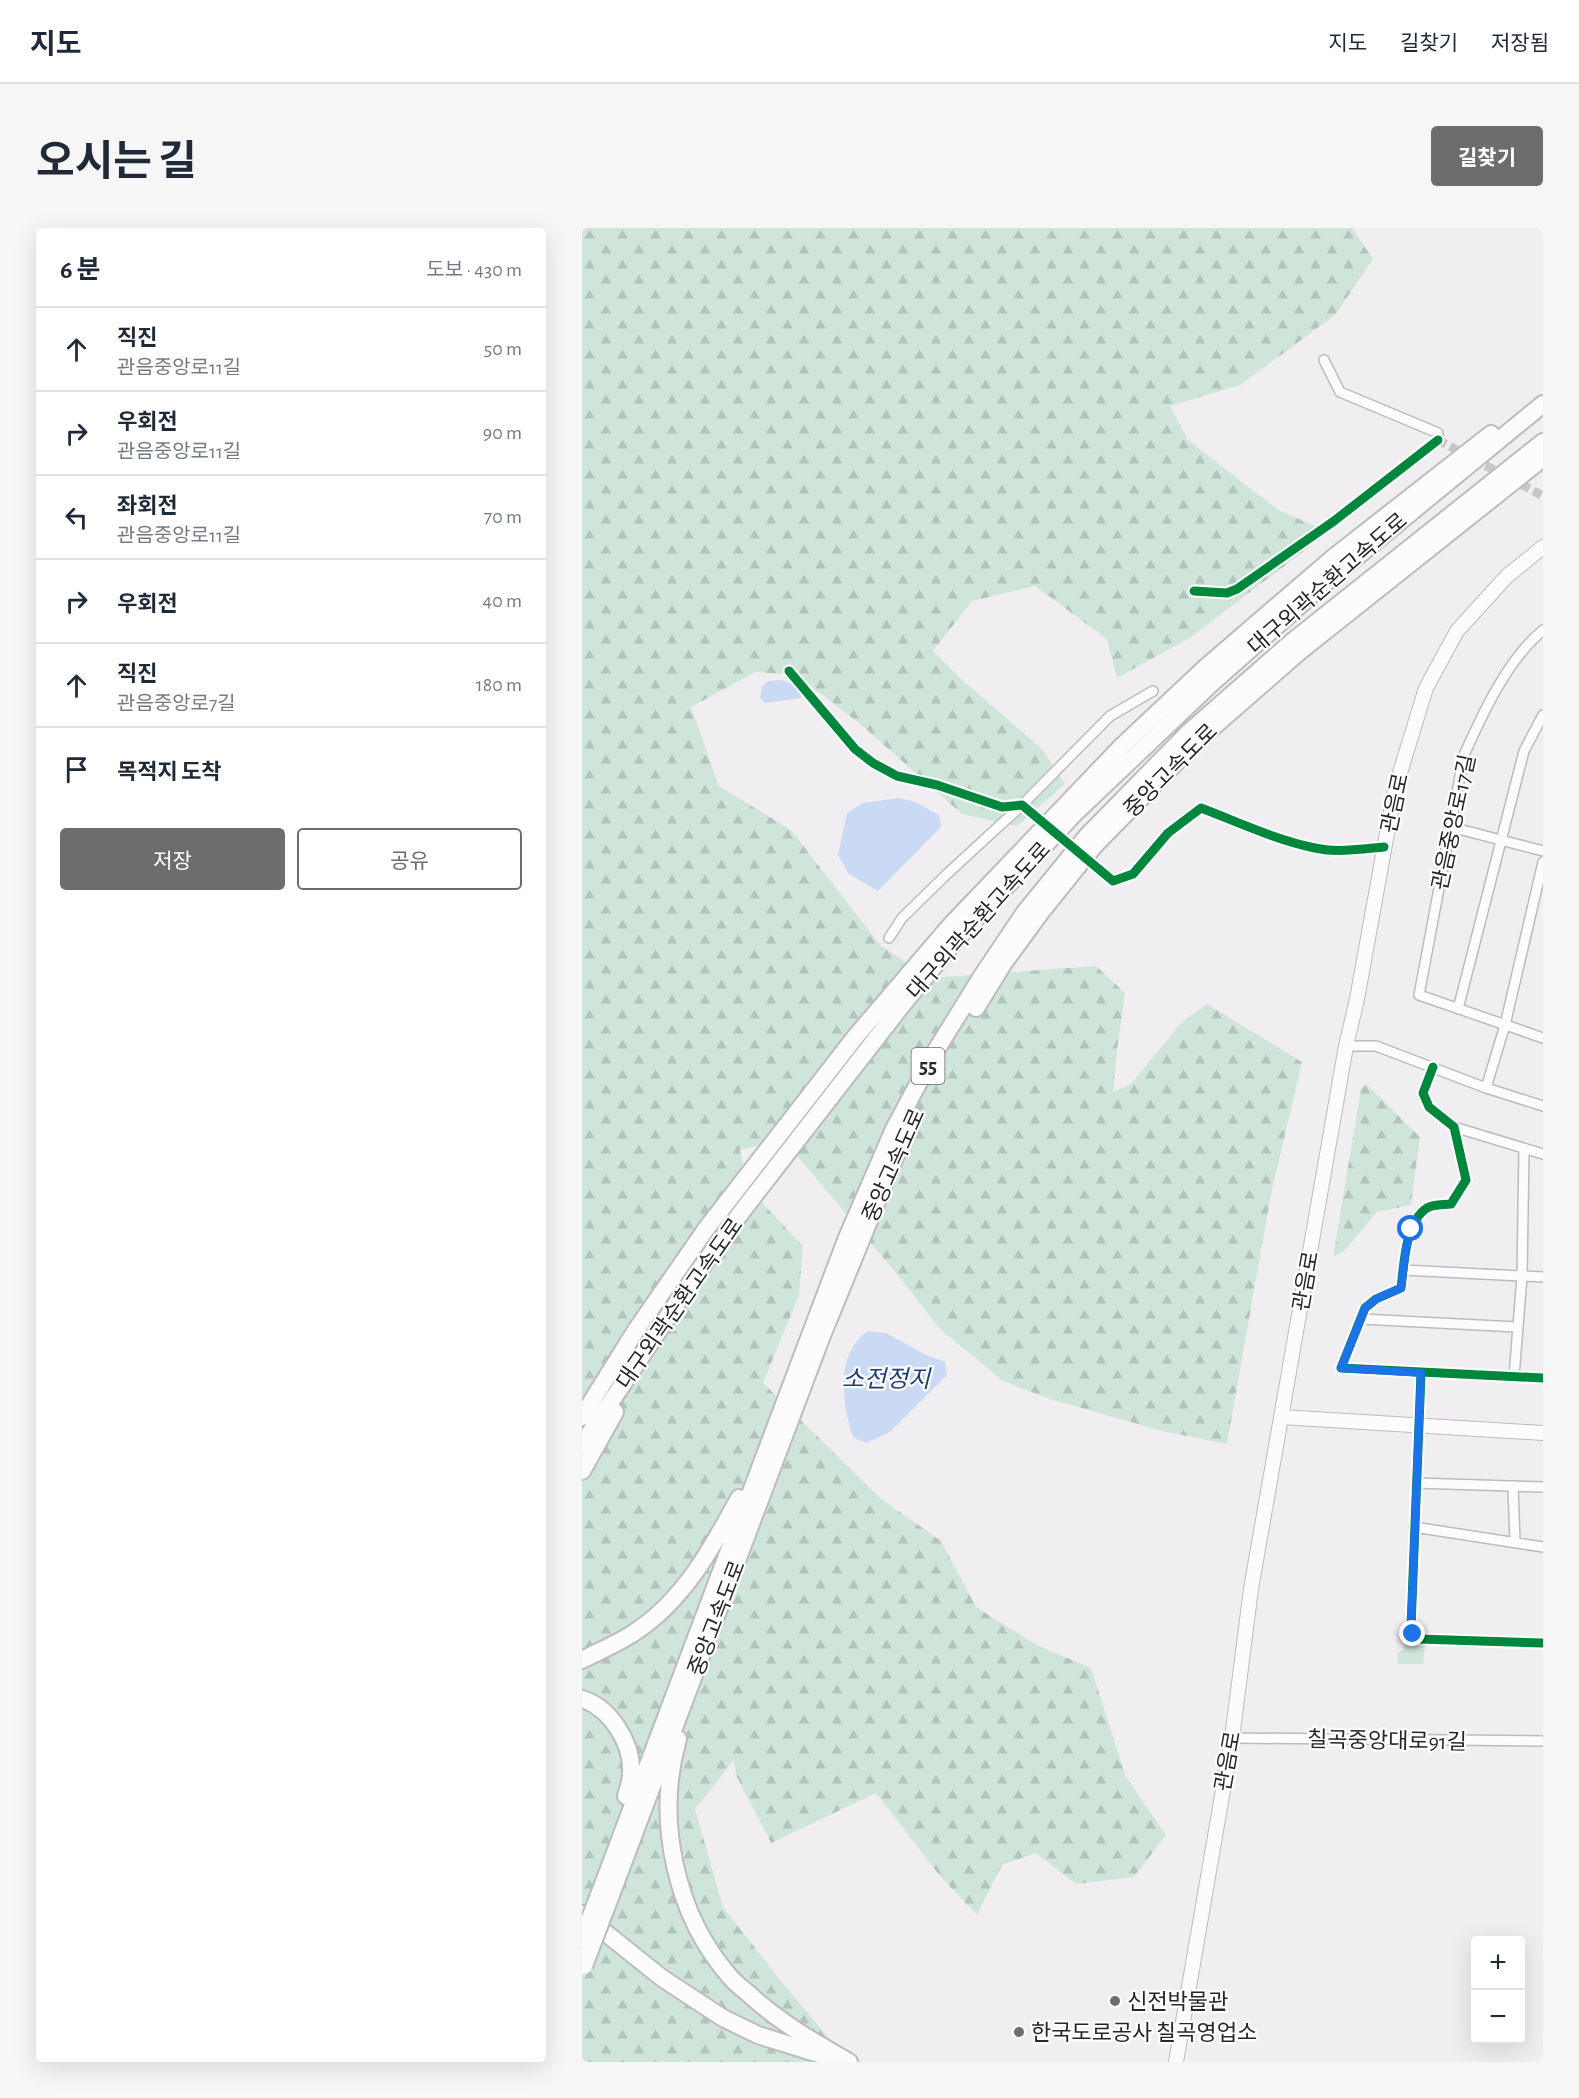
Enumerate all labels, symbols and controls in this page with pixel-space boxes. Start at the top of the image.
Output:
text: 지도 [30,31,82,59]
text: 지도 [1328,33,1367,54]
text: 길찾기 [1400,33,1458,54]
text: 저장됨 [1491,33,1549,54]
button: 길찾기 [1431,126,1543,186]
text: 오시는 길 [36,141,197,183]
text: 6 분 [60,257,100,283]
text: 도보 · 430 m [426,260,522,280]
text: 직진 [117,327,157,349]
icon: ahead [60,333,93,366]
text: 50 m [484,339,522,359]
text: 관음중앙로11길 [117,358,241,378]
text: 우회전 [117,411,178,433]
icon: right [60,417,93,450]
text: 90 m [483,423,522,443]
text: 관음중앙로11길 [117,442,241,462]
text: 좌회전 [117,495,178,517]
icon: left [60,501,93,534]
text: 70 m [484,507,522,527]
street label: 대구외곽순환고속도로 [1243,508,1411,658]
text: 관음중앙로11길 [117,526,241,546]
icon: right [60,585,93,618]
text: 40 m [483,591,522,611]
text: 우회전 [117,593,178,615]
text: 직진 [117,663,157,685]
icon: ahead [60,669,93,702]
text: 180 m [476,675,522,695]
text: 관음중앙로7길 [117,694,236,714]
street label: 중앙고속도로 [1119,719,1221,821]
street label: 관음중앙로17길 [1428,752,1479,892]
icon: arrive [60,753,93,786]
text: 목적지 도착 [117,761,222,783]
street label: 관음로 [1377,771,1412,835]
button: 저장 [60,828,285,890]
button: 공유 [297,828,522,890]
street label: 대구외곽순환고속도로 [902,837,1055,1003]
road number: 55 [912,1048,944,1084]
street label: 중앙고속도로 [858,1105,929,1225]
street label: 대구외곽순환고속도로 [612,1214,747,1393]
route start [1397,1215,1423,1241]
street label: 관음로 [1289,1249,1322,1313]
water label: 소전정지 [842,1367,932,1392]
street label: 중앙고속도로 [684,1557,749,1679]
route end [1399,1620,1425,1646]
street label: 칠곡중앙대로91길 [1307,1728,1467,1753]
street label: 관음로 [1211,1729,1244,1793]
map controls [1471,1936,1525,2044]
button: + [1471,1936,1525,1990]
place label: 신전박물관 [1127,1990,1228,2013]
button: − [1471,1990,1525,2044]
marker: 신전박물관 [1108,1994,1122,2008]
place label: 한국도로공사 칠곡영업소 [1031,2021,1257,2044]
marker: 한국도로공사 칠곡영업소 [1012,2025,1026,2039]

